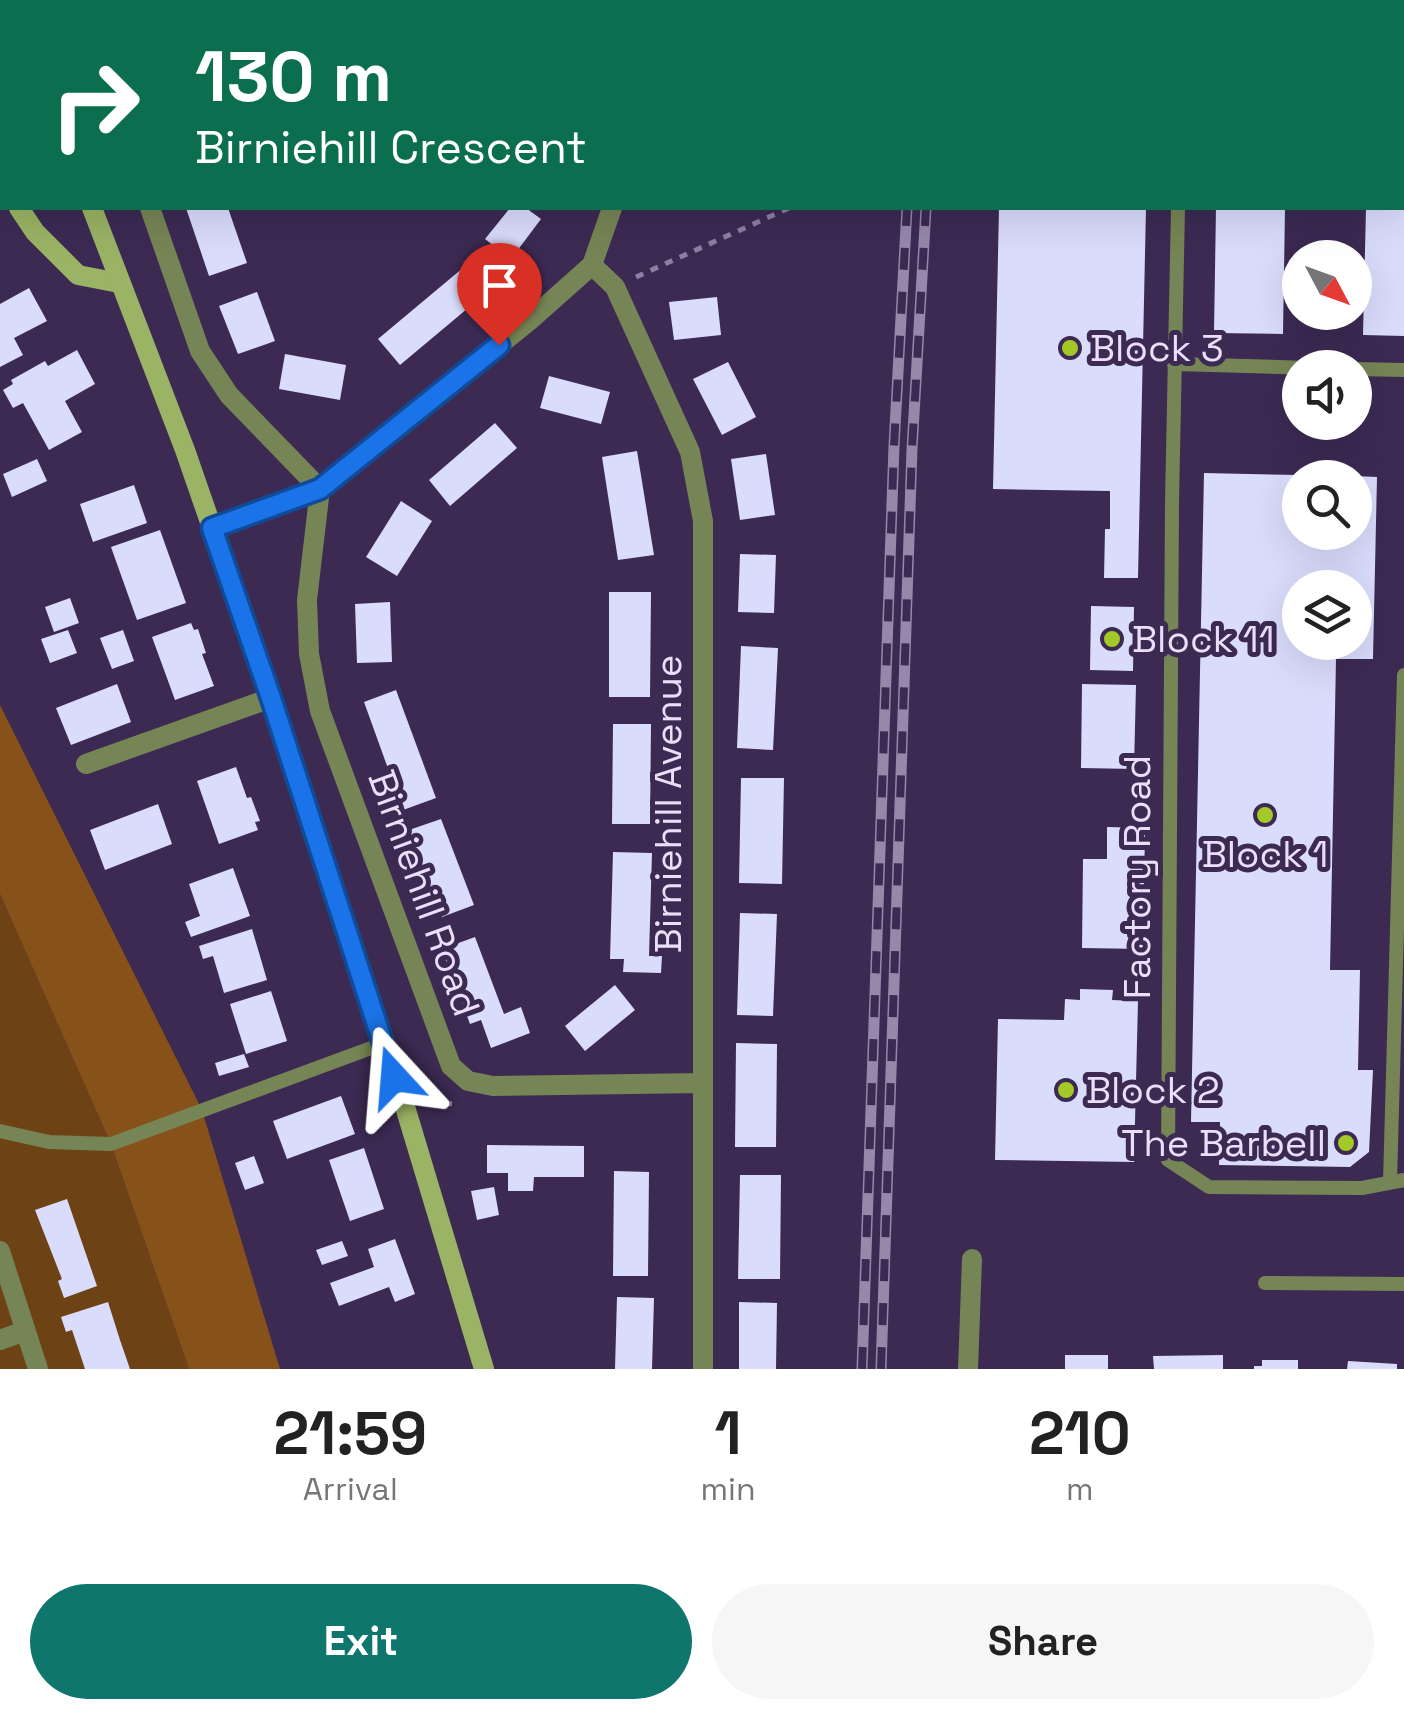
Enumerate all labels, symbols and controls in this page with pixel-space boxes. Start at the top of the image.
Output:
text: 130 m [195,32,392,121]
icon: right [30,40,160,170]
text: Birniehill Crescent [195,119,587,176]
north arrow [1282,240,1372,330]
map controls [1282,240,1372,660]
pin [457,243,542,346]
icon: arrive [472,258,527,313]
place label: Block 3 [1090,324,1224,372]
marker: Block 3 [1059,337,1081,359]
button: sound [1282,350,1372,440]
button: search [1282,460,1372,550]
button: layers [1282,570,1372,660]
place label: Block 11 [1132,615,1275,663]
marker: Block 11 [1101,628,1123,650]
street label: Birniehill Avenue [644,655,692,953]
street label: Factory Road [1113,755,1161,999]
street label: Birniehill Road [357,764,491,1022]
marker: Block 1 [1254,804,1276,826]
place label: Block 1 [1202,830,1328,878]
position arrow [342,1025,446,1129]
place label: Block 2 [1086,1066,1220,1114]
marker: Block 2 [1055,1079,1077,1101]
place label: The Barbell [1121,1119,1326,1167]
marker: The Barbell [1335,1132,1357,1154]
text: 21:59 [273,1395,427,1472]
text: 1 [714,1395,742,1472]
text: 210 [1029,1395,1131,1472]
text: Arrival [303,1469,398,1509]
text: min [701,1469,756,1509]
text: m [1066,1469,1094,1509]
button: Exit [30,1584,692,1699]
button: Share [712,1584,1374,1699]

